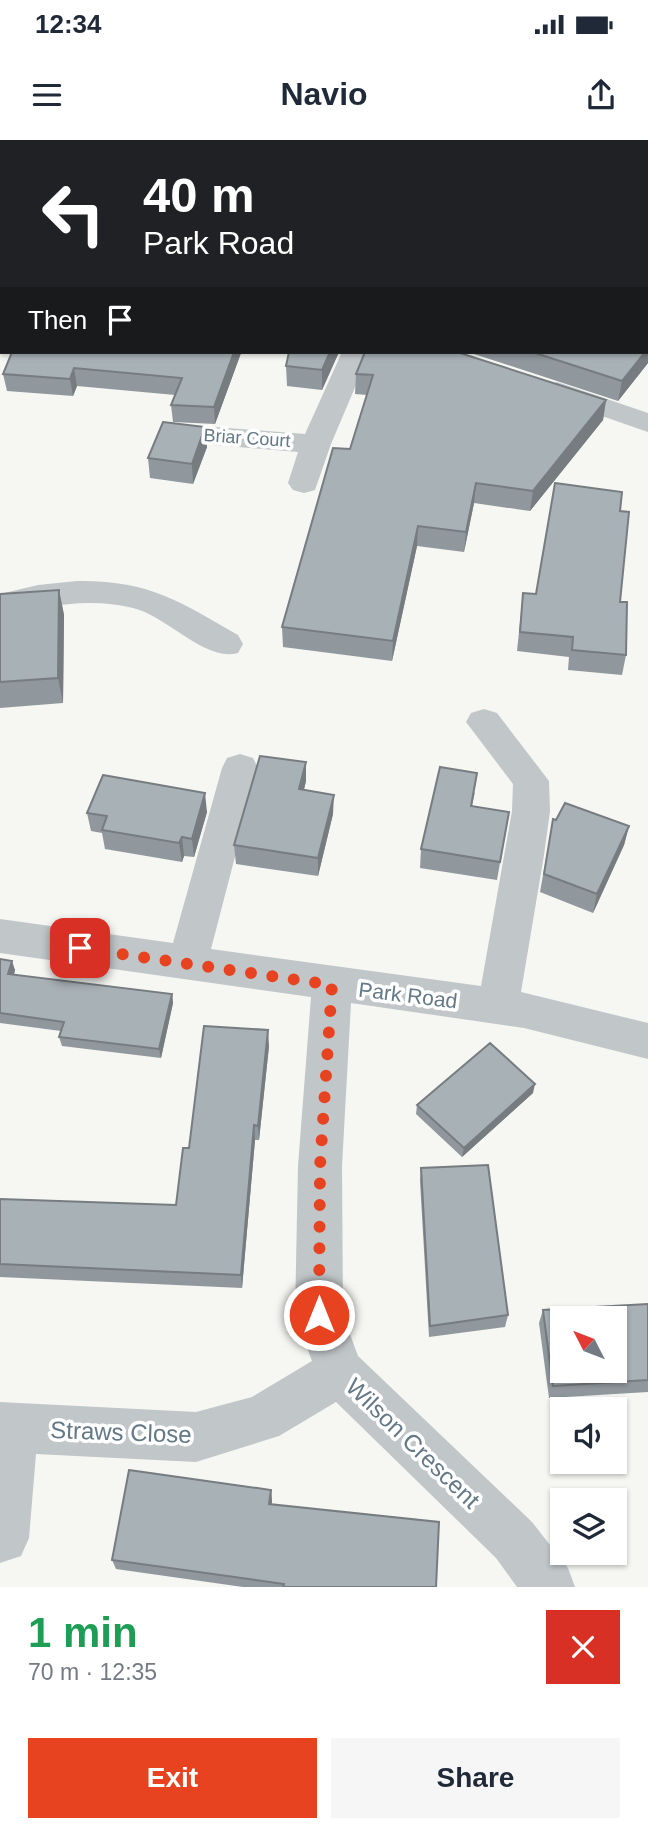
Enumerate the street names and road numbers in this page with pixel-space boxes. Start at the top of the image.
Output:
street label: Briar Court [203,425,291,451]
street label: Park Road [357,978,459,1012]
street label: Wilson Crescent [341,1373,485,1514]
street label: Straws Close [50,1416,192,1448]

